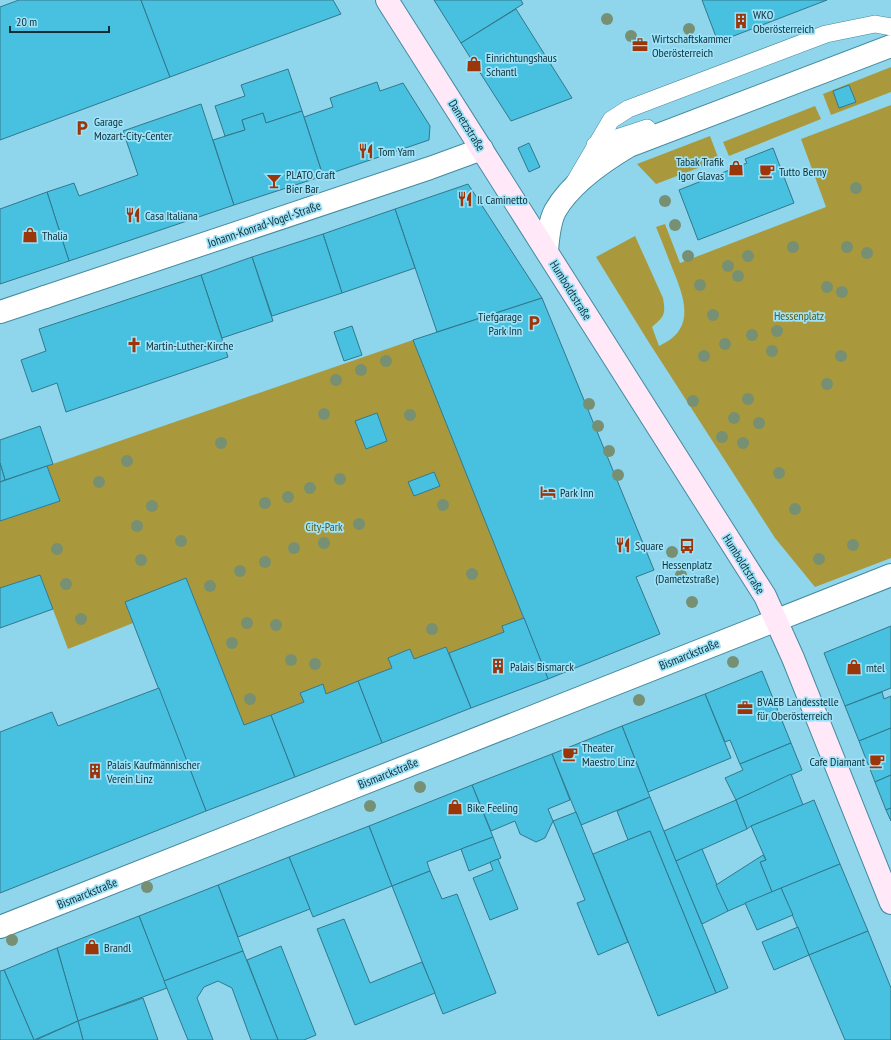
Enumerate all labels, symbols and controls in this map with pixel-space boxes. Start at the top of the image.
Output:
place label: WKO Oberösterreich [753,7,814,36]
scale bar [10,8,109,34]
building icon: WKO Oberösterreich [732,12,750,30]
text: 20 m [16,14,37,29]
place label: Wirtschaftskammer Oberösterreich [652,31,732,60]
office icon: Wirtschaftskammer Oberösterreich [631,36,649,54]
place label: Einrichtungshaus Schantl [486,50,557,79]
shop icon: Einrichtungshaus Schantl [465,55,483,73]
street label: Dametzstraße [445,97,489,153]
place label: Garage Mozart-City-Center [94,114,173,143]
parking icon: Garage Mozart-City-Center [73,119,91,137]
restaurant icon: Tom Yam [357,142,375,160]
place label: Tom Yam [378,144,415,159]
place label: Tabak Trafik Igor Glavas [676,154,724,183]
shop icon: Tabak Trafik Igor Glavas [727,159,745,177]
cafe icon: Tutto Berny [758,162,776,180]
place label: Tutto Berny [779,164,827,179]
place label: PLATO Craft Bier Bar [286,167,336,196]
bar icon: PLATO Craft Bier Bar [265,172,283,190]
restaurant icon: Il Caminetto [456,190,474,208]
place label: Il Caminetto [477,192,528,207]
street label: Johann-Konrad-Vogel-Straße [205,198,323,251]
restaurant icon: Casa Italiana [124,206,142,224]
place label: Casa Italiana [145,208,198,223]
shop icon: Thalia [21,226,39,244]
place label: Thalia [42,228,68,243]
street label: Humboldtstraße [547,257,595,323]
park label: Hessenplatz [774,308,824,323]
place label: Tiefgarage Park Inn [478,309,522,338]
parking icon: Tiefgarage Park Inn [525,314,543,332]
church icon: Martin-Luther-Kirche [125,336,143,354]
place label: Martin-Luther-Kirche [146,338,233,353]
hotel icon: Park Inn [539,483,557,501]
place label: Park Inn [560,485,593,500]
park label: City-Park [305,519,343,534]
street label: Humboldtstraße [720,531,768,597]
restaurant icon: Square [614,536,632,554]
bus stop icon: Hessenplatz (Dametzstraße) [678,537,696,555]
place label: Square [635,538,664,553]
place label: Hessenplatz (Dametzstraße) [655,557,719,586]
street label: Bismarckstraße [657,635,721,673]
building icon: Palais Bismarck [489,657,507,675]
shop icon: mtel [845,658,863,676]
place label: Palais Bismarck [510,659,574,674]
place label: mtel [866,660,885,675]
place label: BVAEB Landesstelle für Oberösterreich [757,694,839,723]
office icon: BVAEB Landesstelle für Oberösterreich [736,699,754,717]
place label: Theater Maestro Linz [582,740,635,769]
cafe icon: Theater Maestro Linz [561,745,579,763]
cafe icon: Cafe Diamant [868,752,886,770]
street label: Bismarckstraße [356,754,420,792]
place label: Cafe Diamant [809,754,866,769]
place label: Palais Kaufmännischer Verein Linz [106,757,201,786]
building icon: Palais Kaufmännischer Verein Linz [86,762,104,780]
shop icon: Bike Feeling [446,798,464,816]
place label: Bike Feeling [467,800,518,815]
street label: Bismarckstraße [55,874,119,912]
shop icon: Brandl [83,938,101,956]
place label: Brandl [104,940,131,955]

